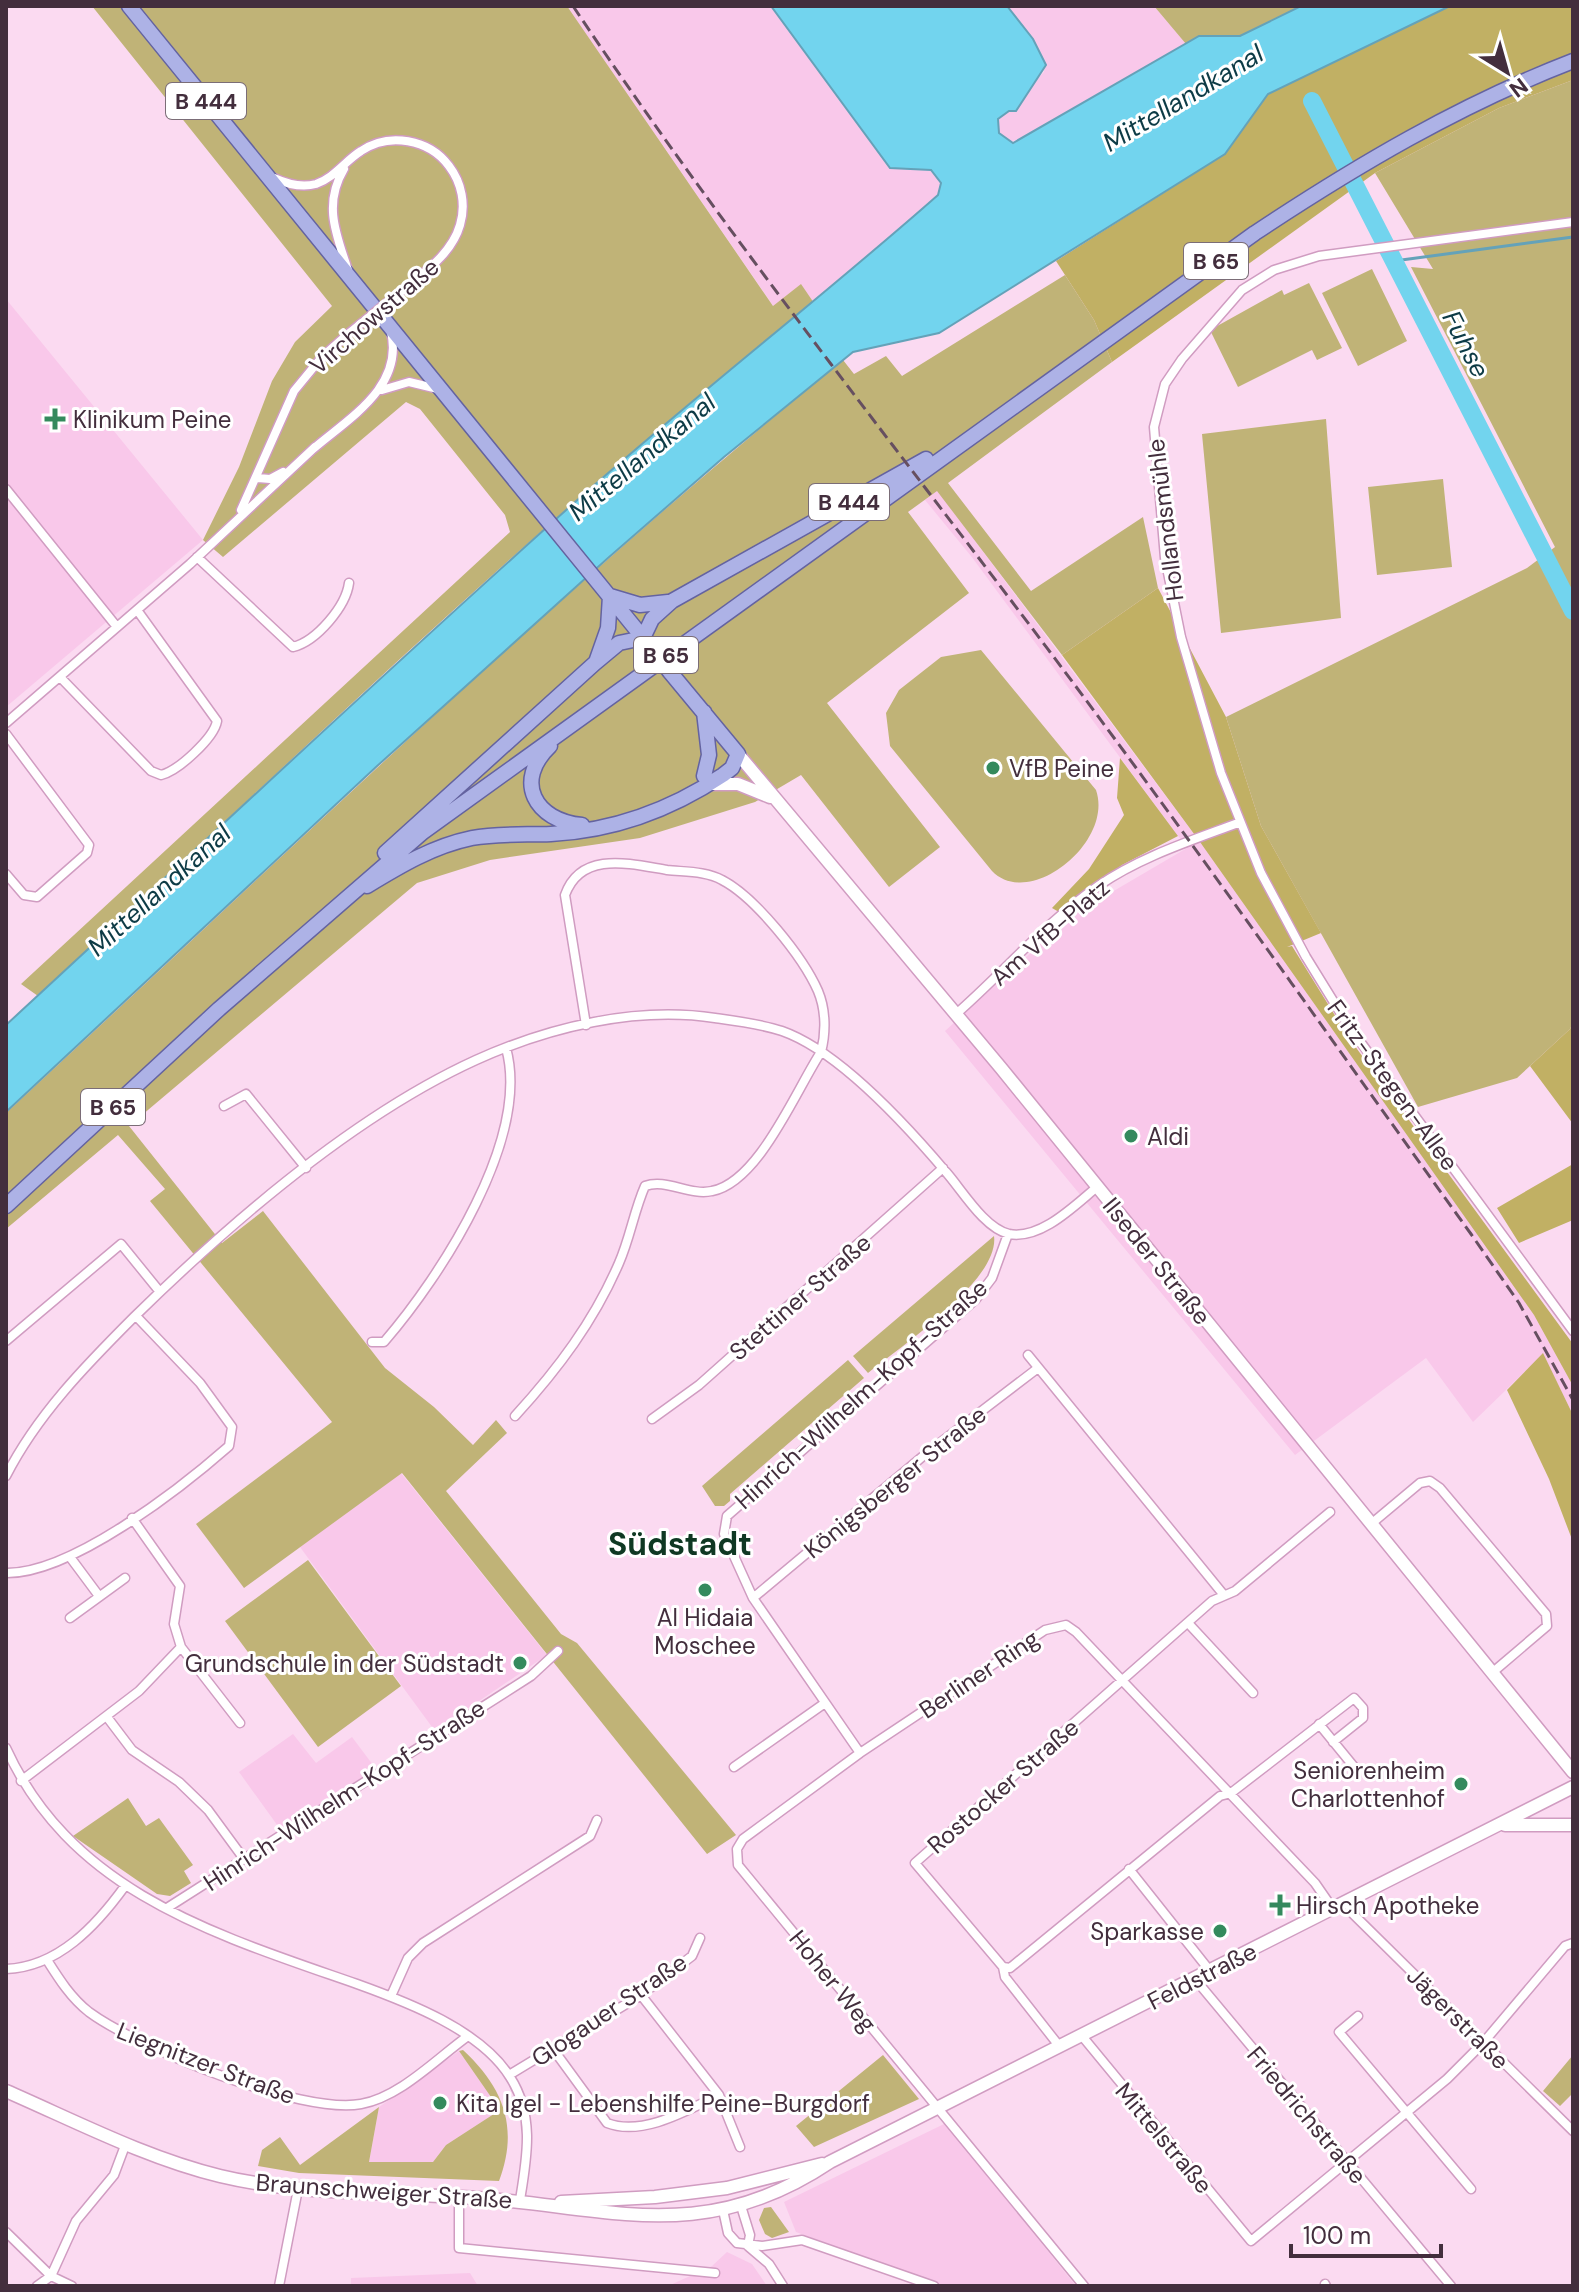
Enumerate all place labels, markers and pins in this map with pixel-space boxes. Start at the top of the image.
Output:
place label: Klinikum Peine [73,404,231,435]
marker: Klinikum Peine [44,408,66,430]
place label: VfB Peine [1009,753,1114,784]
marker: VfB Peine [984,759,1002,777]
place label: Aldi [1147,1121,1189,1152]
marker: Aldi [1122,1127,1140,1145]
marker: Al Hidaia Moschee [696,1581,714,1599]
place label: Al Hidaia Moschee [654,1602,756,1661]
place label: Grundschule in der Südstadt [185,1648,504,1679]
marker: Grundschule in der Südstadt [511,1654,529,1672]
place label: Seniorenheim Charlottenhof [1291,1755,1445,1814]
marker: Seniorenheim Charlottenhof [1452,1775,1470,1793]
place label: Hirsch Apotheke [1296,1890,1479,1921]
marker: Hirsch Apotheke [1271,1896,1289,1914]
place label: Sparkasse [1090,1916,1204,1947]
marker: Sparkasse [1211,1922,1229,1940]
place label: Kita Igel - Lebenshilfe Peine-Burgdorf [456,2088,870,2119]
marker: Kita Igel - Lebenshilfe Peine-Burgdorf [431,2094,449,2112]

